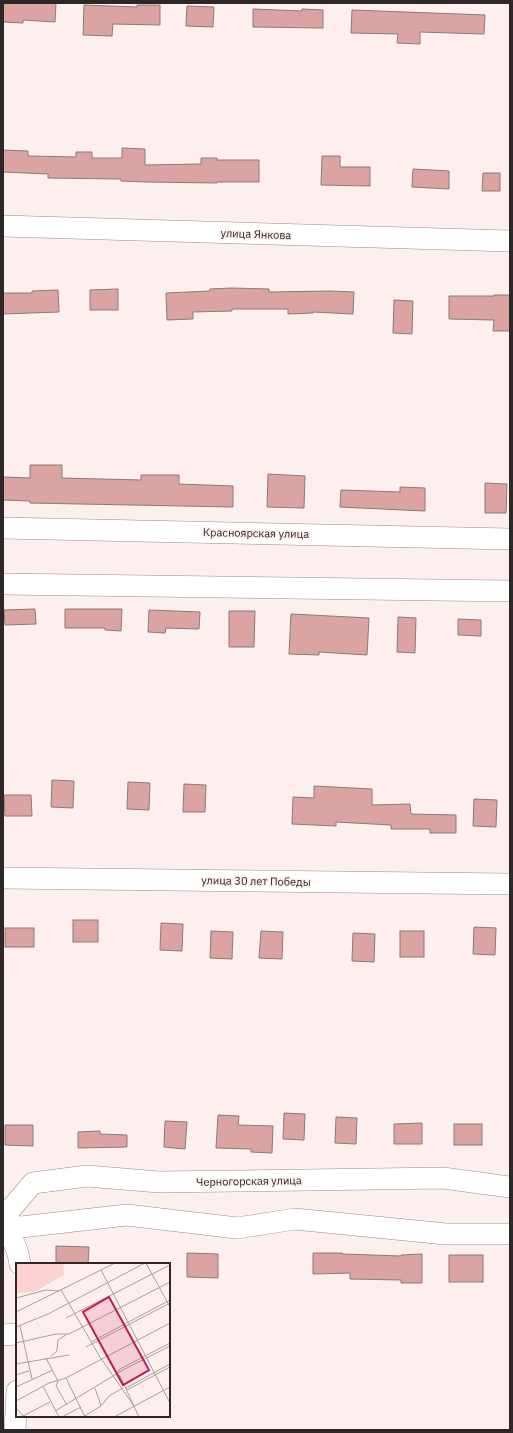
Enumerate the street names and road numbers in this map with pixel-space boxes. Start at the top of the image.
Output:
street label: улица Янкова [220,226,292,242]
street label: Красноярская улица [203,525,309,541]
street label: улица 30 лет Победы [201,873,311,889]
street label: Черногорская улица [196,1173,302,1189]

